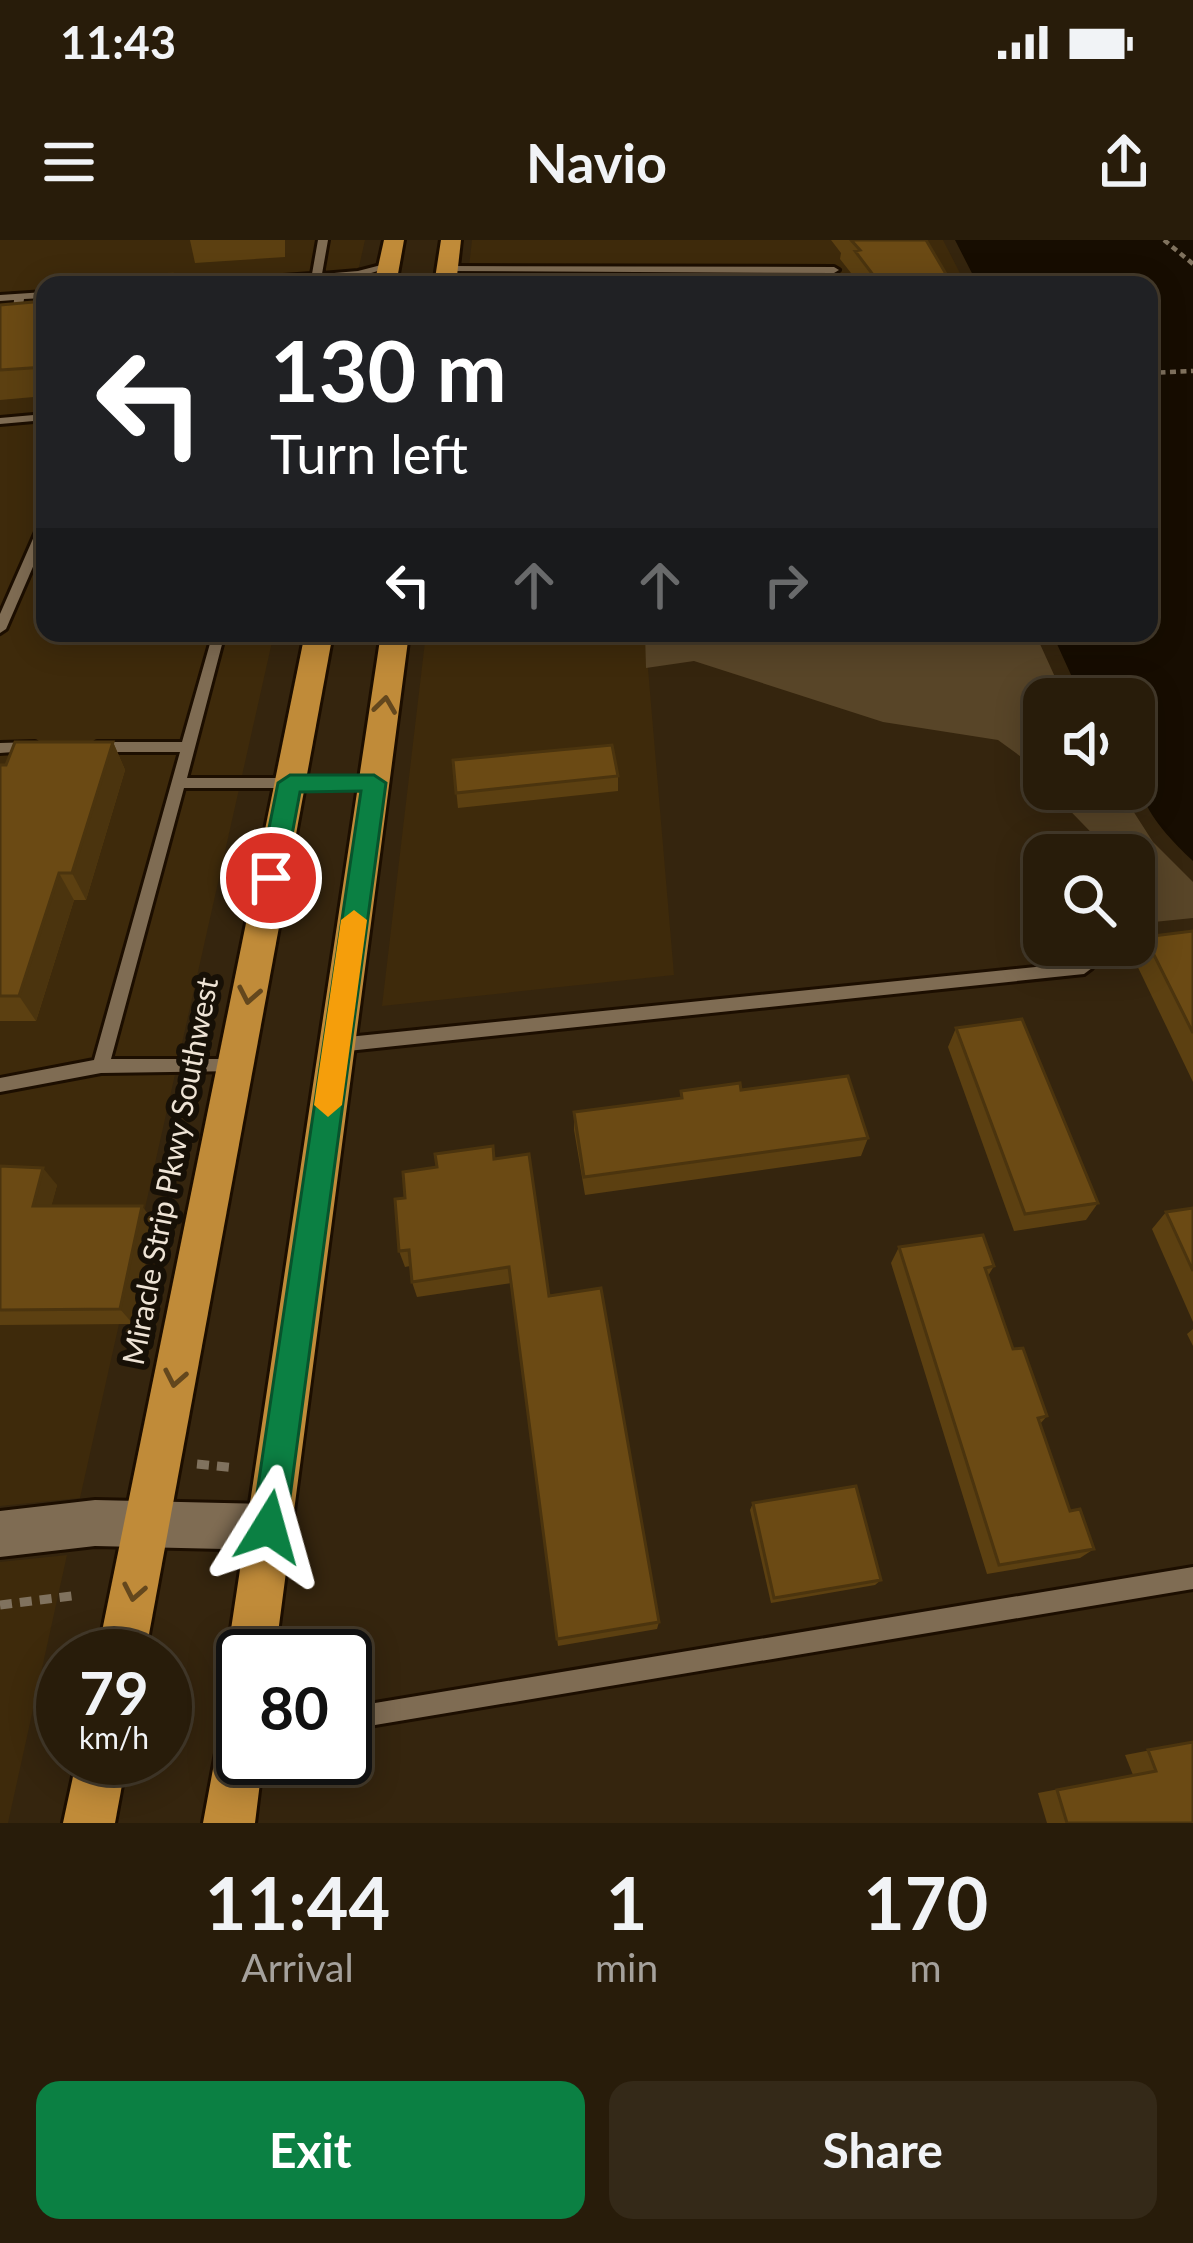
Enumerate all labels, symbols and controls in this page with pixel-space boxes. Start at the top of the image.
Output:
text: 11:43 [60,15,176,69]
icon: menu [36,129,102,195]
icon: share [1091,129,1157,195]
text: Navio [526,130,667,195]
text: 130 m [270,319,507,420]
icon: left [72,324,228,480]
text: Turn left [270,421,468,486]
icon: left [375,552,441,618]
icon: ahead [501,552,567,618]
icon: ahead [627,552,693,618]
icon: right [753,552,819,618]
map controls [1023,678,1155,966]
button: sound [1023,678,1155,810]
one-way arrow [371,695,397,714]
pin [220,827,322,929]
button: search [1023,834,1155,966]
icon: arrive [238,845,304,911]
street label: Miracle Strip Pkwy Southwest [114,974,224,1368]
one-way arrow [237,985,263,1005]
one-way arrow [163,1368,189,1388]
position arrow [206,1464,332,1590]
one-way arrow [122,1581,148,1601]
speed limit sign: 80 [216,1629,372,1785]
text: 79 [79,1656,149,1728]
text: km/h [79,1719,149,1755]
text: 11:44 [205,1859,390,1945]
text: 1 [606,1859,648,1945]
text: 170 [863,1859,988,1945]
text: Arrival [241,1944,354,1990]
text: min [595,1944,658,1990]
text: m [910,1944,942,1990]
button: Exit [36,2081,585,2219]
button: Share [609,2081,1157,2219]

